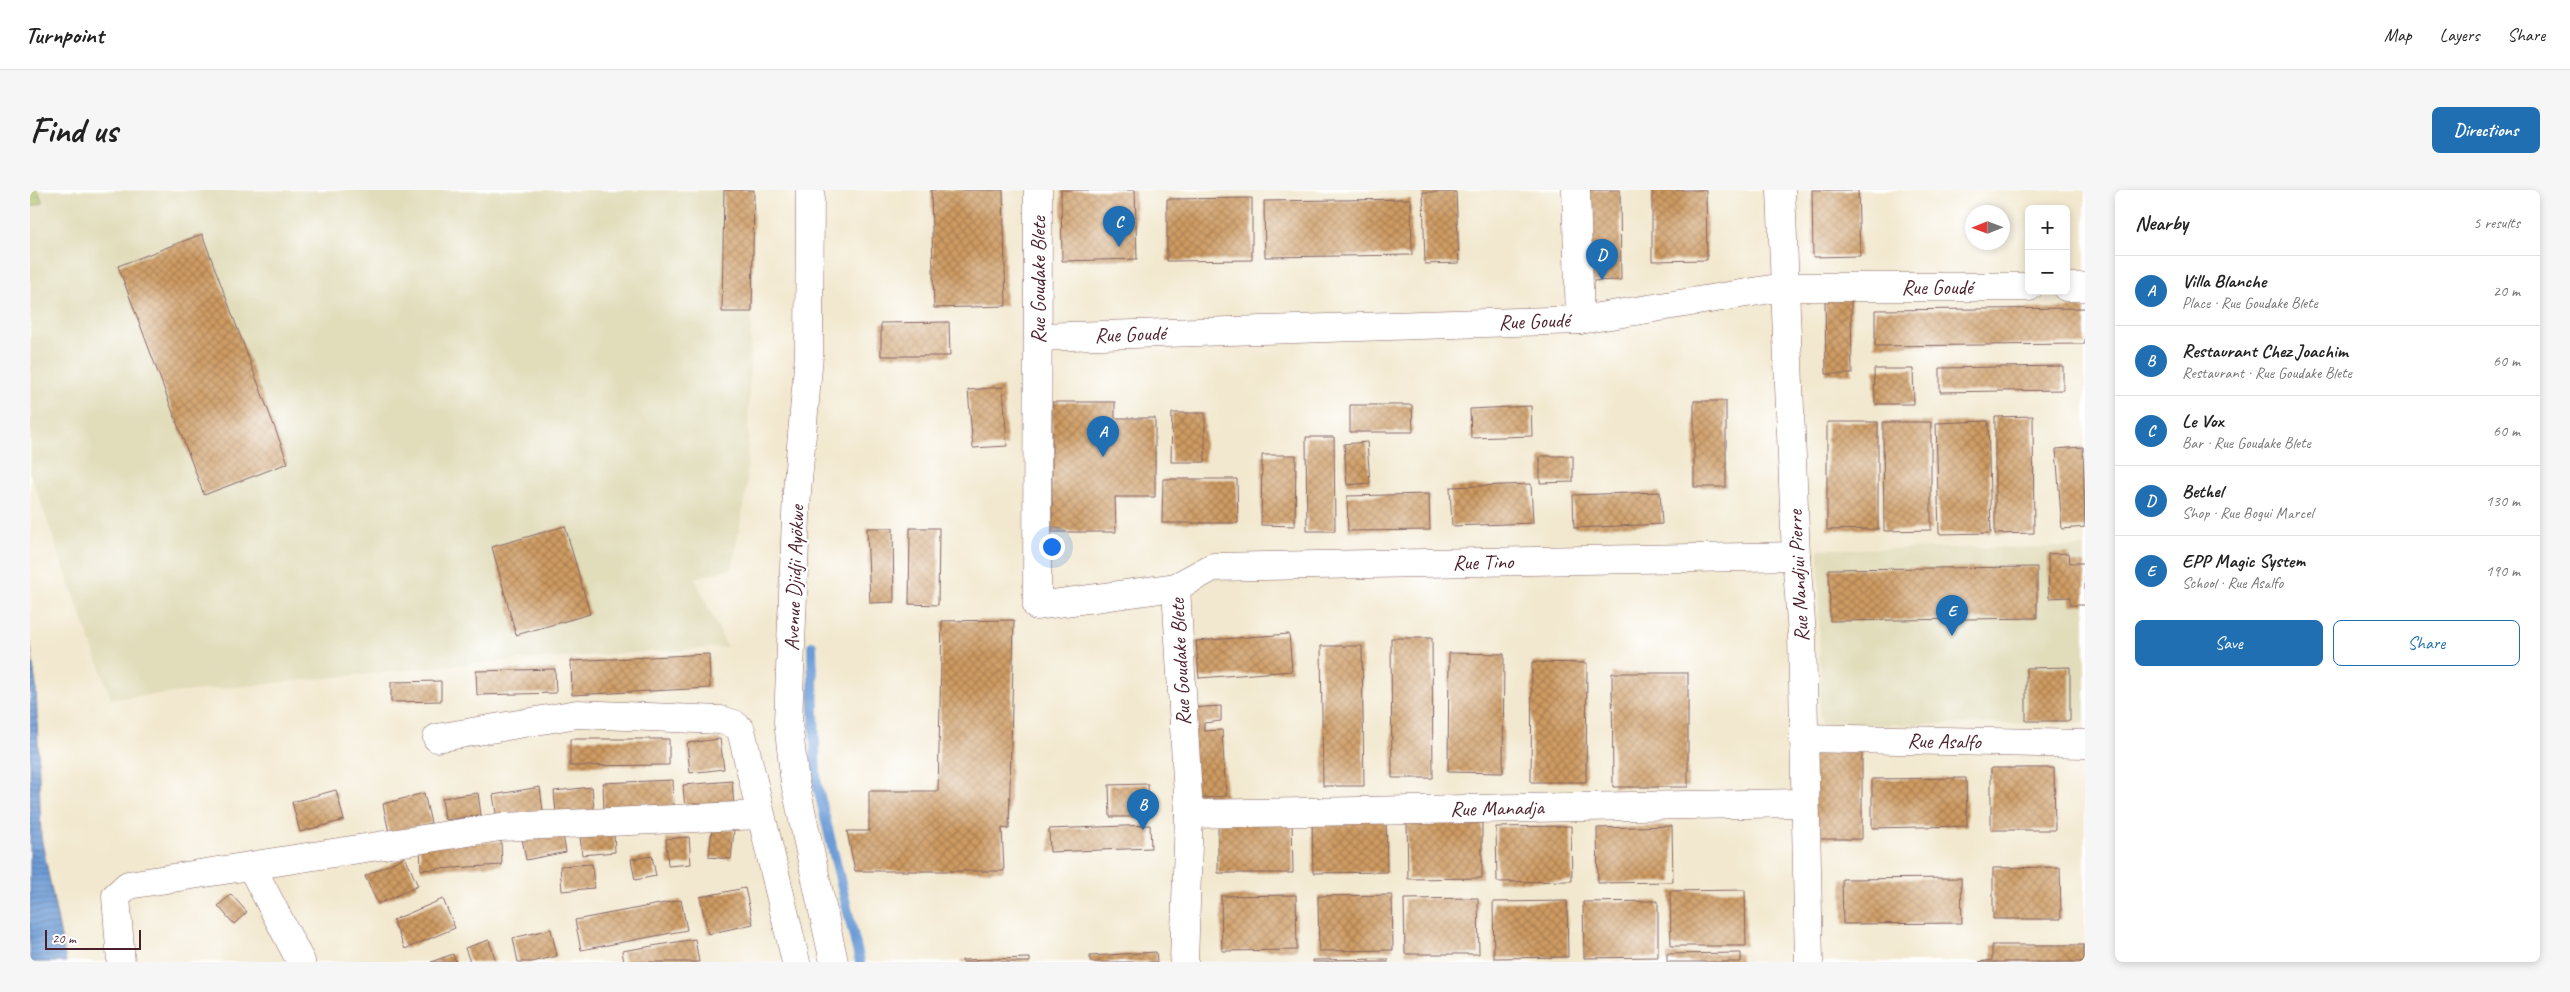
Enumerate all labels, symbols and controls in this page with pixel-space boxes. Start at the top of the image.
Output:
text: Turnpoint [25,20,104,50]
text: Map [2384,24,2412,46]
text: Layers [2440,24,2479,46]
text: Share [2507,24,2545,46]
button: Directions [2432,107,2540,153]
text: Find us [30,108,117,153]
north arrow [1965,205,2010,250]
map controls [2025,205,2070,295]
button: + [2025,205,2070,250]
pin: C [1103,206,1135,247]
text: Nearby [2135,210,2188,236]
text: 5 results [2473,213,2520,233]
street label: Rue Goudake Blete [1025,215,1051,344]
pin: D [1586,239,1618,280]
button: − [2025,250,2070,295]
text: Villa Blanche [2182,269,2266,293]
street label: Rue Goudé [1901,274,1976,300]
text: A [2147,281,2155,301]
text: 20 m [2493,281,2520,301]
text: Place · Rue Goudake Blete [2182,293,2318,313]
street label: Rue Goudé [1498,307,1573,335]
street label: Rue Goudé [1094,320,1169,348]
text: Restaurant Chez Joachim [2182,339,2347,363]
text: B [2147,351,2155,371]
text: 60 m [2493,351,2520,371]
text: Restaurant · Rue Goudake Blete [2182,363,2352,383]
text: Le Vox [2182,409,2223,433]
pin: A [1087,416,1119,457]
text: C [2147,421,2155,441]
text: 60 m [2493,421,2520,441]
text: Bar · Rue Goudake Blete [2182,433,2311,453]
text: Bethel [2182,479,2223,503]
text: D [2146,491,2156,511]
text: 130 m [2486,491,2520,511]
street label: Avenue Djidji Ayökwe [778,503,810,651]
text: Shop · Rue Bogui Marcel [2182,503,2313,523]
street label: Rue Nandjui Pierre [1782,508,1814,643]
your location [1039,534,1065,560]
street label: Rue Tino [1452,548,1515,576]
text: EPP Magic System [2182,549,2305,573]
text: E [2147,561,2155,581]
text: 190 m [2486,561,2520,581]
text: School · Rue Asalfo [2182,573,2283,593]
pin: E [1936,595,1968,636]
street label: Rue Goudake Blete [1164,597,1196,726]
button: Save [2135,620,2323,666]
button: Share [2333,620,2520,666]
street label: Rue Asalfo [1907,727,1983,755]
pin: B [1127,789,1159,830]
street label: Rue Manadja [1450,794,1546,822]
scale bar [45,927,141,950]
text: 20 m [52,930,76,947]

